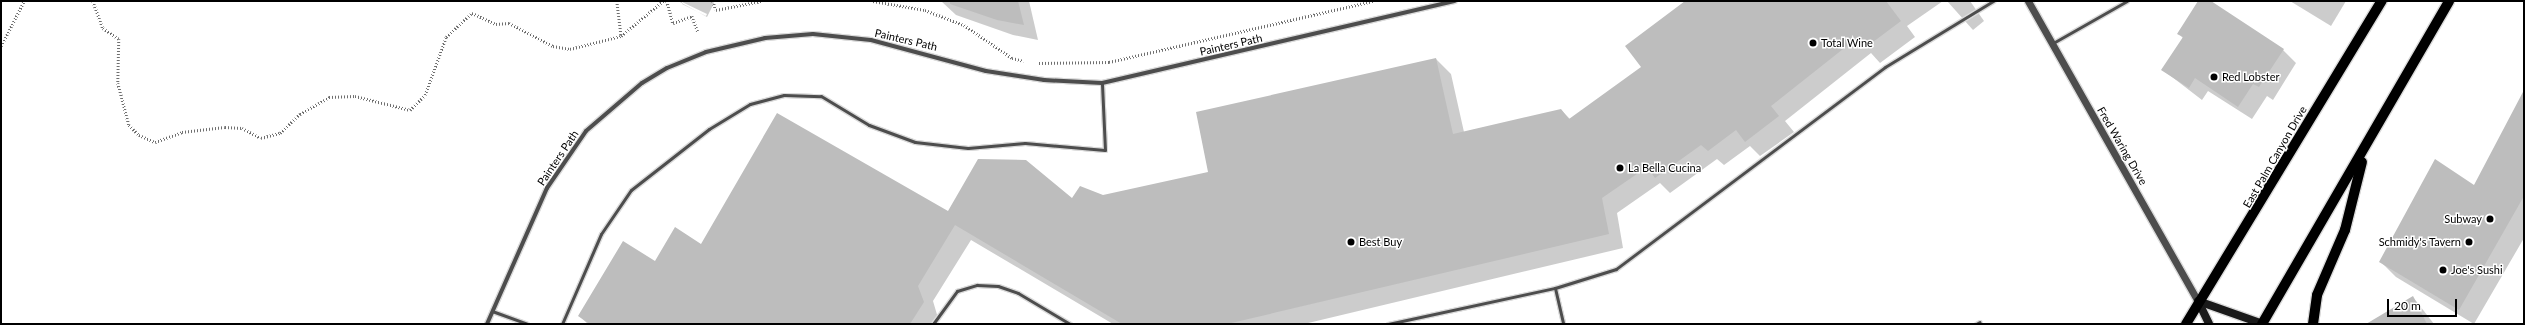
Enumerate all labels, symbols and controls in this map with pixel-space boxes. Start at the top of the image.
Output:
street label: Painters Path [873,26,939,54]
street label: Painters Path [1198,31,1264,59]
place label: Total Wine [1821,36,1873,50]
marker: Total Wine [1808,38,1818,48]
place label: Red Lobster [2222,70,2279,84]
marker: Red Lobster [2209,72,2219,82]
street label: East Palm Canyon Drive [2240,104,2310,210]
street label: Fred Waring Drive [2094,105,2150,187]
street label: Painters Path [535,128,581,188]
place label: La Bella Cucina [1628,161,1701,175]
marker: La Bella Cucina [1615,163,1625,173]
place label: Subway [2444,212,2482,226]
marker: Subway [2485,214,2495,224]
place label: Best Buy [1359,235,1402,249]
place label: Schmidy's Tavern [2378,235,2461,249]
marker: Best Buy [1346,237,1356,247]
marker: Schmidy's Tavern [2464,237,2474,247]
place label: Joe's Sushi [2451,263,2503,277]
marker: Joe's Sushi [2438,265,2448,275]
scale bar [2389,291,2459,317]
text: 20 m [2394,298,2421,313]

